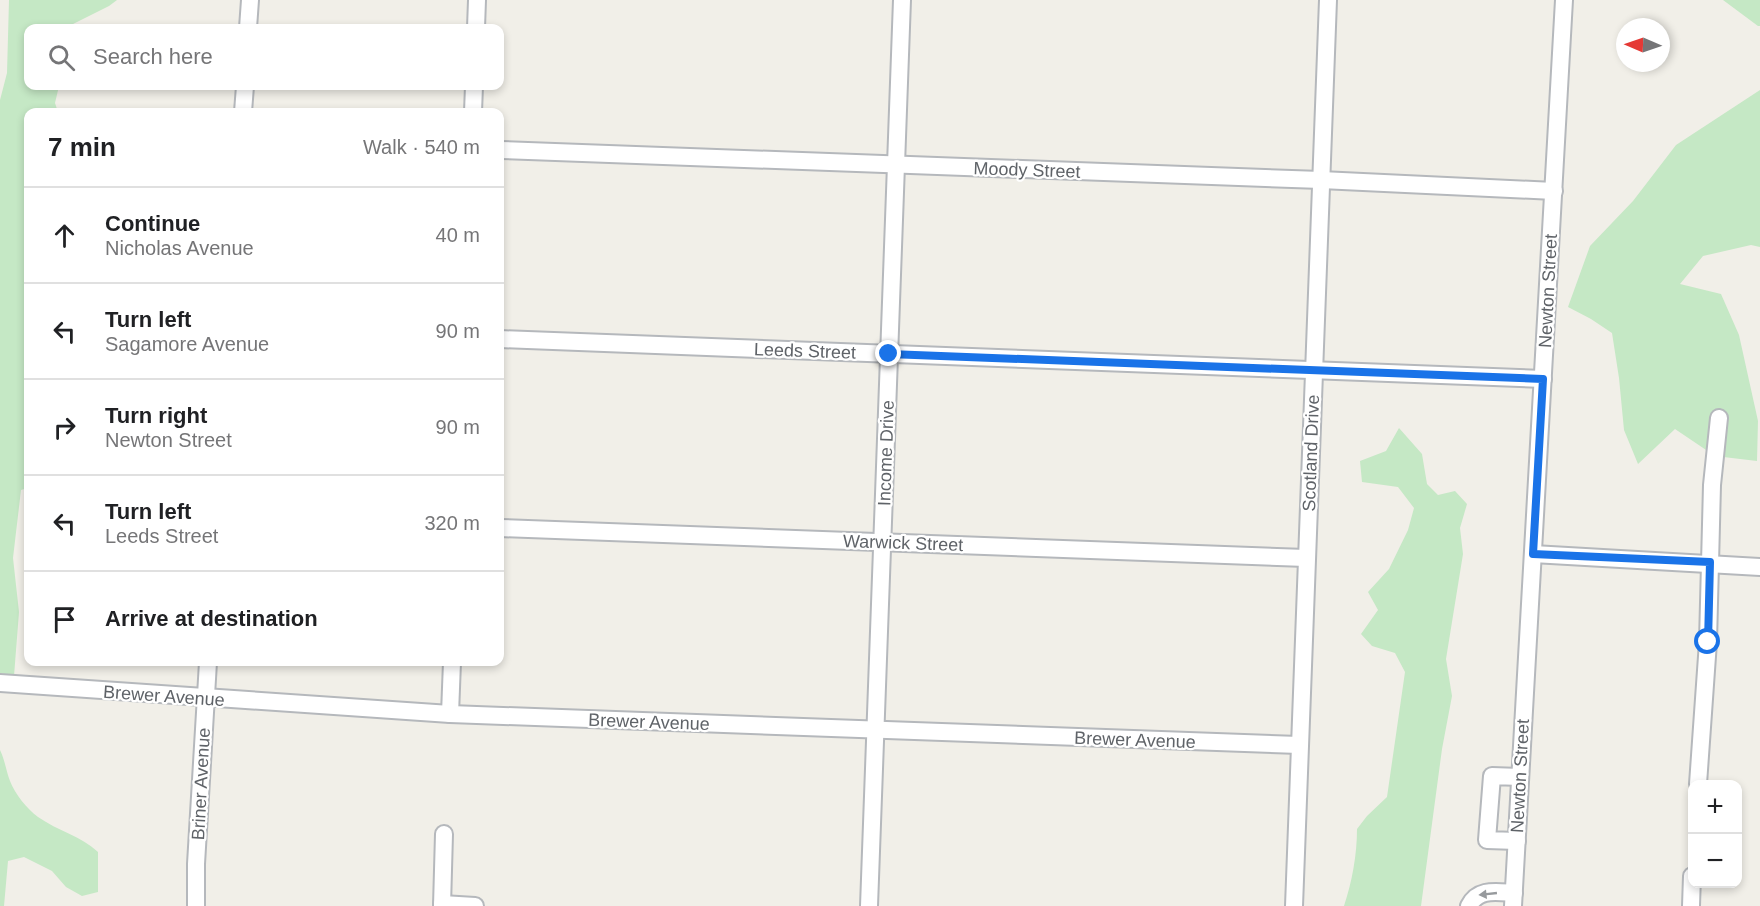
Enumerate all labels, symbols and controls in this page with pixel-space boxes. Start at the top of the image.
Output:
north arrow [1616,18,1670,72]
search box [24,24,504,90]
icon: search [45,41,78,74]
text: Search here [93,44,213,69]
text: 7 min [48,132,116,162]
text: Walk · 540 m [363,136,480,158]
street label: Moody Street [973,158,1081,182]
text: Continue [105,211,200,236]
icon: ahead [48,219,81,252]
text: 40 m [436,224,480,246]
street label: Newton Street [1535,234,1561,348]
text: Nicholas Avenue [105,237,254,259]
text: Turn left [105,307,191,332]
icon: left [48,315,81,348]
text: 90 m [436,320,480,342]
text: Sagamore Avenue [105,333,269,355]
street label: Leeds Street [754,339,856,363]
route end [875,340,901,366]
street label: Scotland Drive [1299,394,1323,512]
street label: Income Drive [874,400,898,506]
text: Turn right [105,403,207,428]
icon: right [48,411,81,444]
text: 90 m [436,416,480,438]
text: Newton Street [105,429,232,451]
text: Turn left [105,499,191,524]
icon: left [48,507,81,540]
text: 320 m [424,512,480,534]
text: Leeds Street [105,525,218,547]
street label: Warwick Street [843,531,963,555]
icon: arrive [48,603,81,636]
text: Arrive at destination [105,606,318,631]
route start [1694,628,1720,654]
street label: Brewer Avenue [103,682,225,710]
street label: Brewer Avenue [588,710,710,734]
street label: Newton Street [1507,719,1533,833]
street label: Briner Avenue [188,727,214,841]
street label: Brewer Avenue [1074,728,1196,752]
map controls [1688,780,1742,888]
button: + [1688,780,1742,834]
button: − [1688,834,1742,888]
one-way arrow [1479,889,1498,898]

